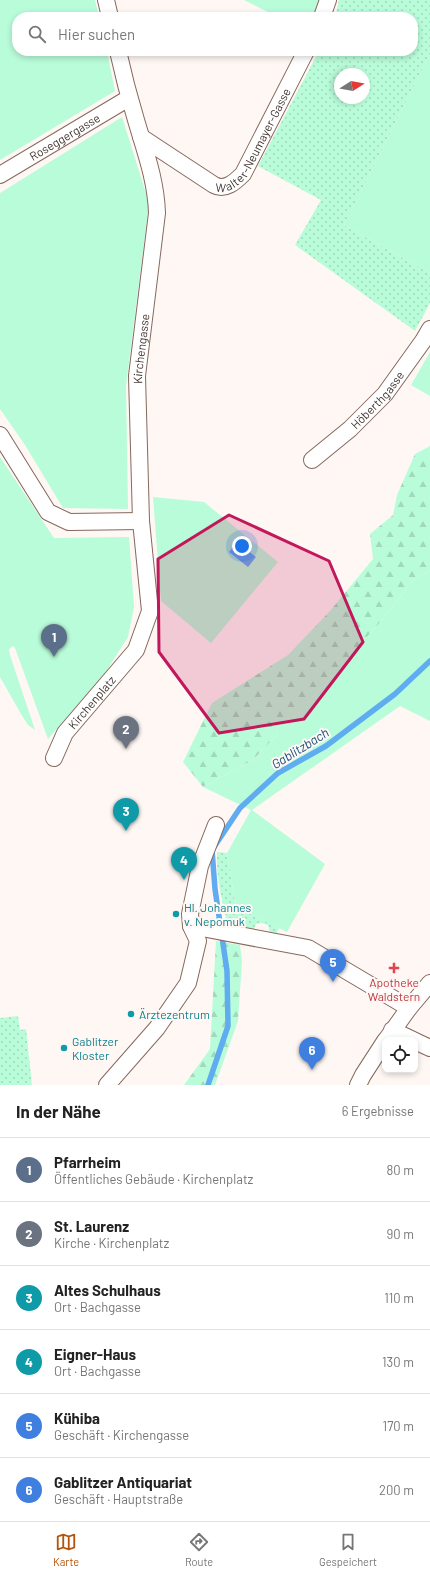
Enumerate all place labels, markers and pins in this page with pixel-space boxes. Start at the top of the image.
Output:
pin: 1 [41,624,67,657]
pin: 2 [113,716,139,749]
pin: 3 [113,798,139,831]
pin: 4 [171,847,197,880]
place label: Hl. Johannes v. Nepomuk [184,900,252,928]
marker: Hl. Johannes v. Nepomuk [171,909,181,919]
pin: 5 [320,949,346,982]
marker: Apotheke Waldstern [389,963,399,973]
place label: Apotheke Waldstern [368,975,420,1003]
place label: Ärztezentrum [139,1007,210,1021]
marker: Ärztezentrum [126,1009,136,1019]
place label: Gablitzer Kloster [72,1034,119,1062]
pin: 6 [299,1037,325,1070]
marker: Gablitzer Kloster [59,1043,69,1053]

